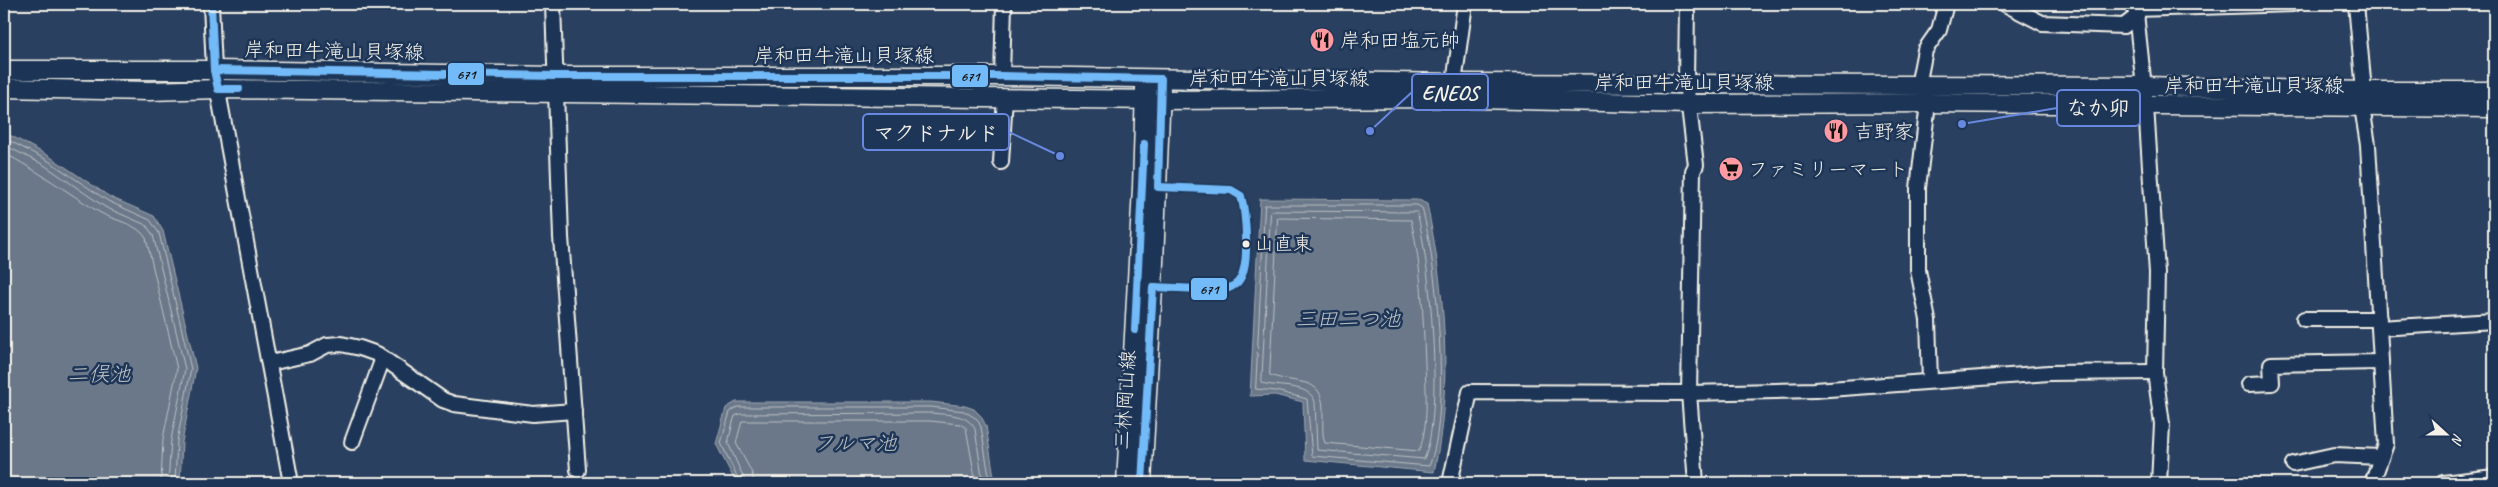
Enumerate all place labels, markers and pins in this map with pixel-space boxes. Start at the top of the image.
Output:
restaurant icon: 岸和田塩元帥 [1309,27,1335,53]
place label: 岸和田塩元帥 [1340,28,1460,53]
callout: ENEOS [1412,74,1488,110]
callout: なか卯 [2057,90,2140,126]
callout: マクドナルド [863,114,1009,150]
restaurant icon: 吉野家 [1823,118,1849,144]
place label: 吉野家 [1854,119,1914,144]
supermarket icon: ファミリーマート [1718,156,1744,182]
place label: ファミリーマート [1748,157,1908,182]
place label: 山直東 [1255,232,1312,256]
marker: 山直東 [1241,239,1251,249]

